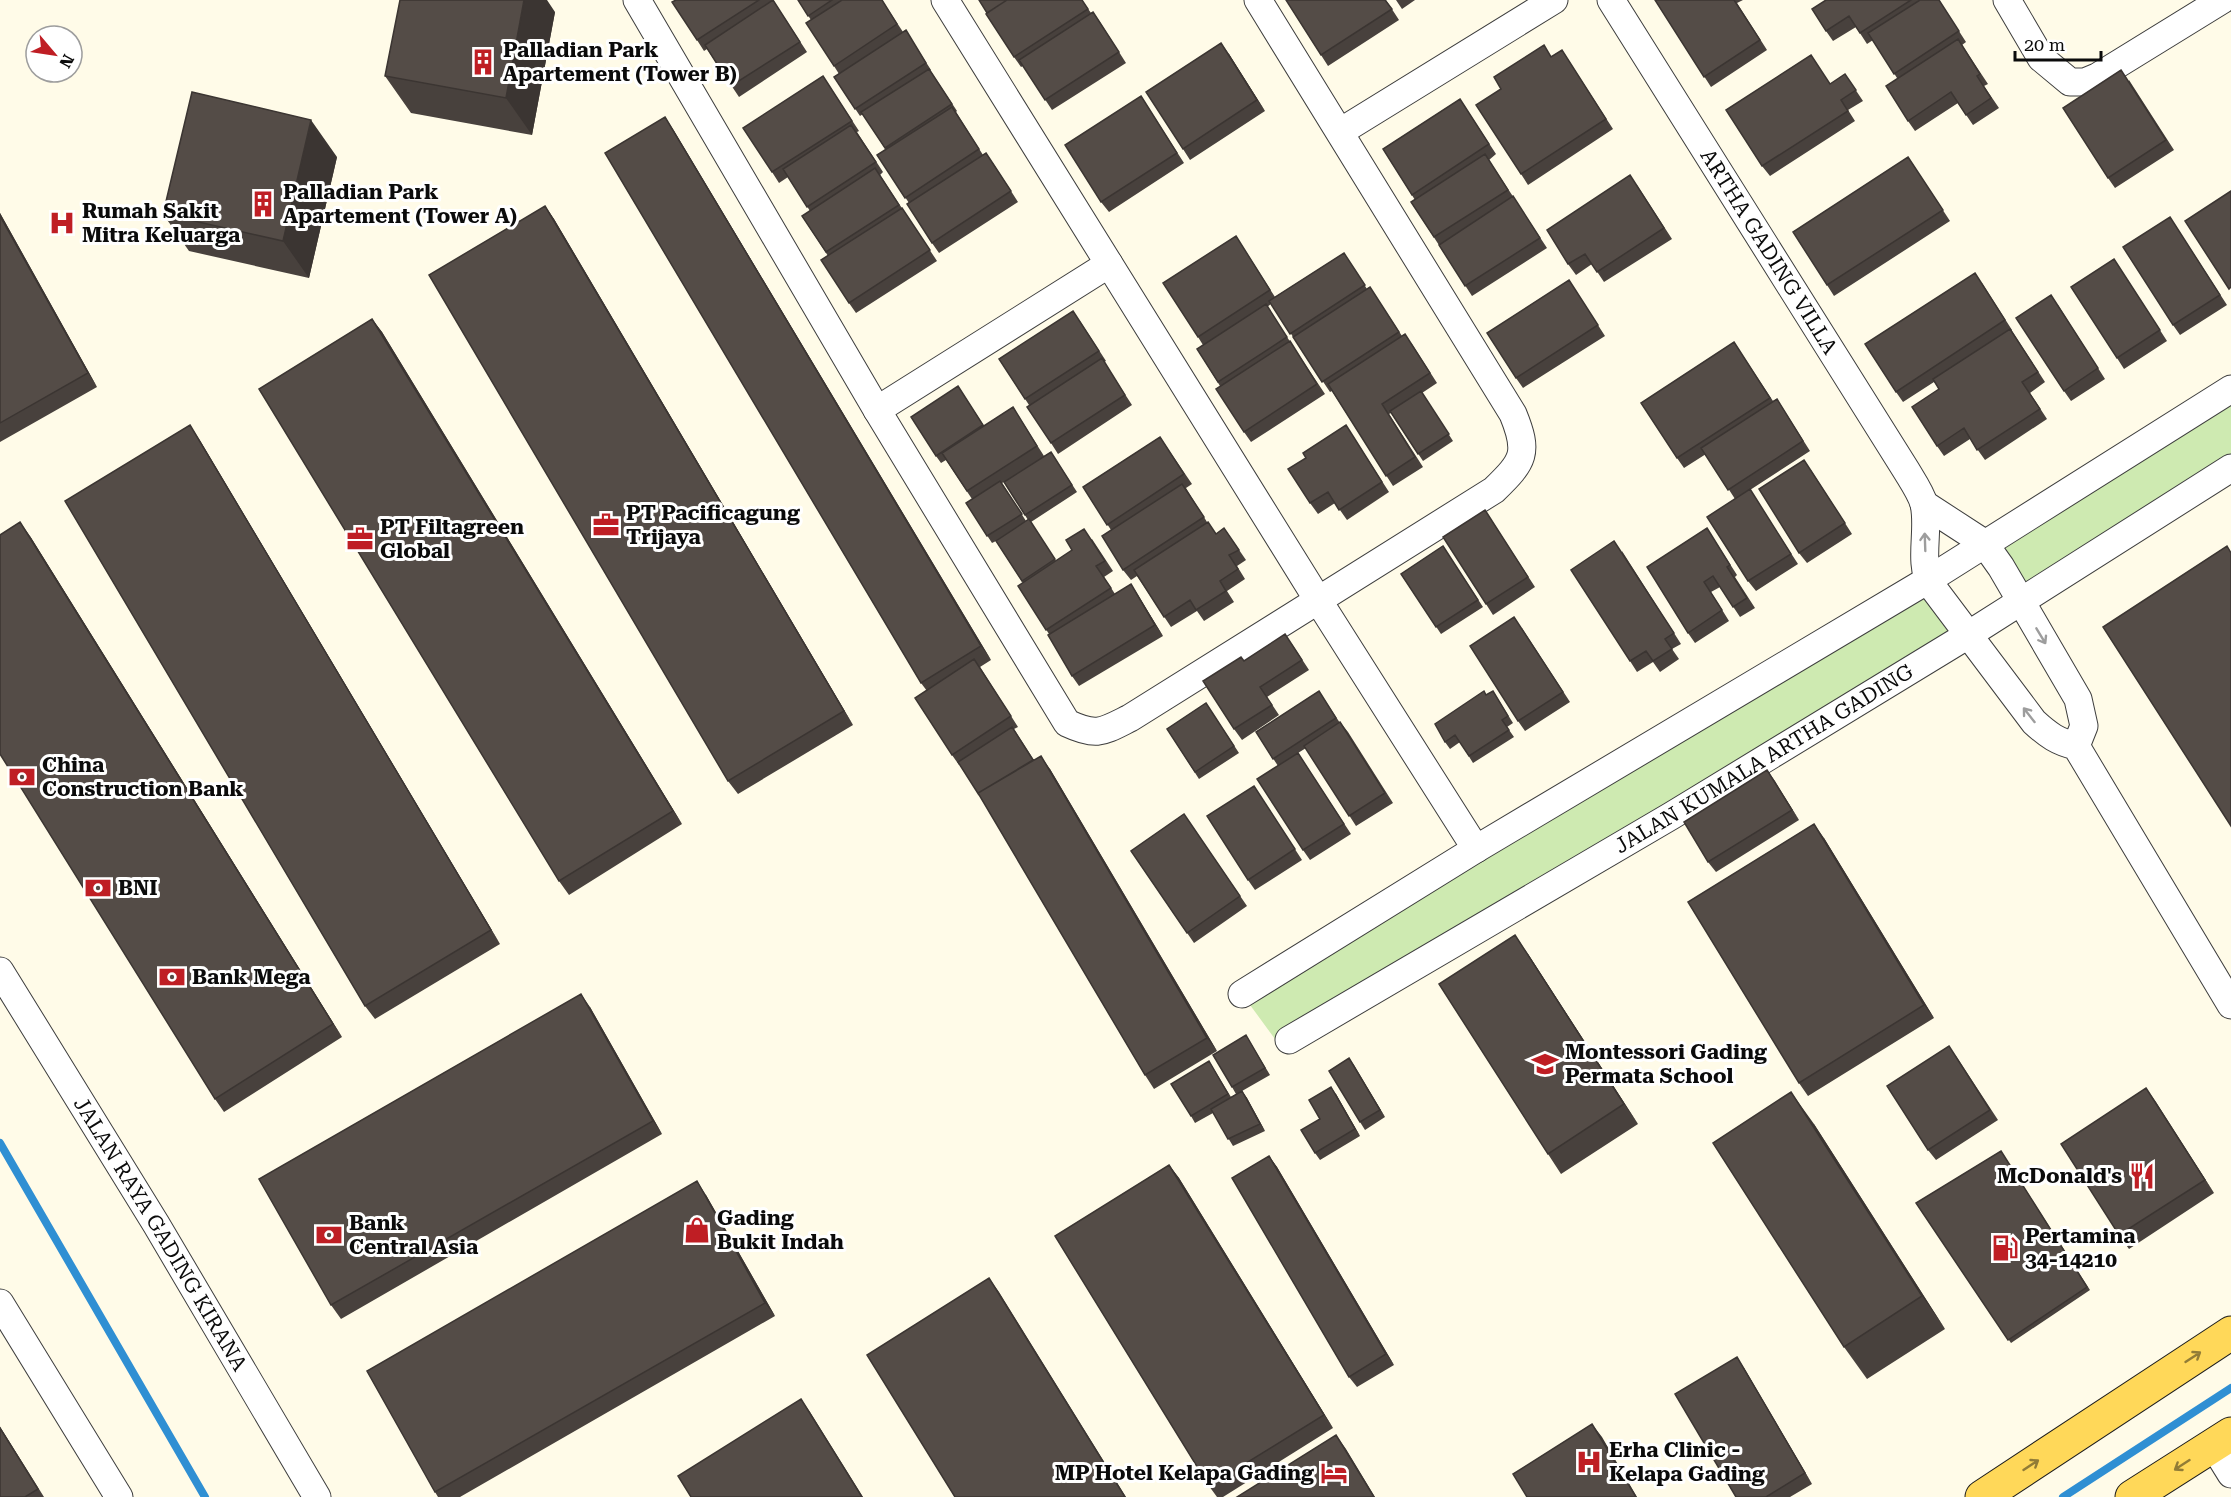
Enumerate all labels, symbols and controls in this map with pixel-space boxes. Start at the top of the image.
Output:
north arrow [24,24,84,84]
scale bar [2015,24,2100,62]
text: 20 m [2024,34,2065,55]
place label: Palladian Park Apartement (Tower B) [503,38,737,86]
building icon: Palladian Park Apartement (Tower B) [468,47,498,77]
text: N [55,51,78,71]
street label: ARTHA GADING VILLA [1696,145,1842,359]
place label: Palladian Park Apartement (Tower A) [283,180,517,228]
building icon: Palladian Park Apartement (Tower A) [248,189,278,219]
place label: Rumah Sakit Mitra Keluarga [82,199,241,247]
hospital icon: Rumah Sakit Mitra Keluarga [47,208,77,238]
place label: PT Pacificagung Trijaya [626,501,800,549]
office icon: PT Pacificagung Trijaya [591,510,621,540]
place label: PT Filtagreen Global [380,515,524,563]
office icon: PT Filtagreen Global [345,524,375,554]
one-way arrow [1919,532,1931,552]
one-way arrow [2035,627,2047,644]
street label: JALAN KUMALA ARTHA GADING [1611,659,1918,858]
one-way arrow [2023,707,2036,723]
place label: China Construction Bank [42,753,244,801]
bank icon: China Construction Bank [7,762,37,792]
bank icon: BNI [83,873,113,903]
place label: BNI [118,876,158,900]
bank icon: Bank Mega [157,962,187,992]
place label: Bank Mega [192,965,311,989]
place label: Montessori Gading Permata School [1565,1040,1767,1088]
school or university icon: Montessori Gading Permata School [1530,1049,1560,1079]
street label: JALAN RAYA GADING KIRANA [69,1093,252,1375]
restaurant icon: McDonald's [2127,1161,2157,1191]
place label: McDonald's [1997,1164,2122,1188]
place label: Gading Bukit Indah [717,1206,844,1254]
place label: Bank Central Asia [349,1211,479,1259]
shop icon: Gading Bukit Indah [682,1215,712,1245]
bank icon: Bank Central Asia [314,1220,344,1250]
place label: Pertamina 34-14210 [2025,1224,2136,1272]
fuel station icon: Pertamina 34-14210 [1990,1233,2020,1263]
one-way arrow [2184,1351,2201,1363]
place label: Erha Clinic - Kelapa Gading [1609,1438,1765,1486]
hospital icon: Erha Clinic - Kelapa Gading [1574,1447,1604,1477]
hotel icon: MP Hotel Kelapa Gading [1319,1458,1349,1488]
one-way arrow [2022,1459,2039,1471]
one-way arrow [2174,1460,2191,1472]
place label: MP Hotel Kelapa Gading [1055,1461,1314,1485]

